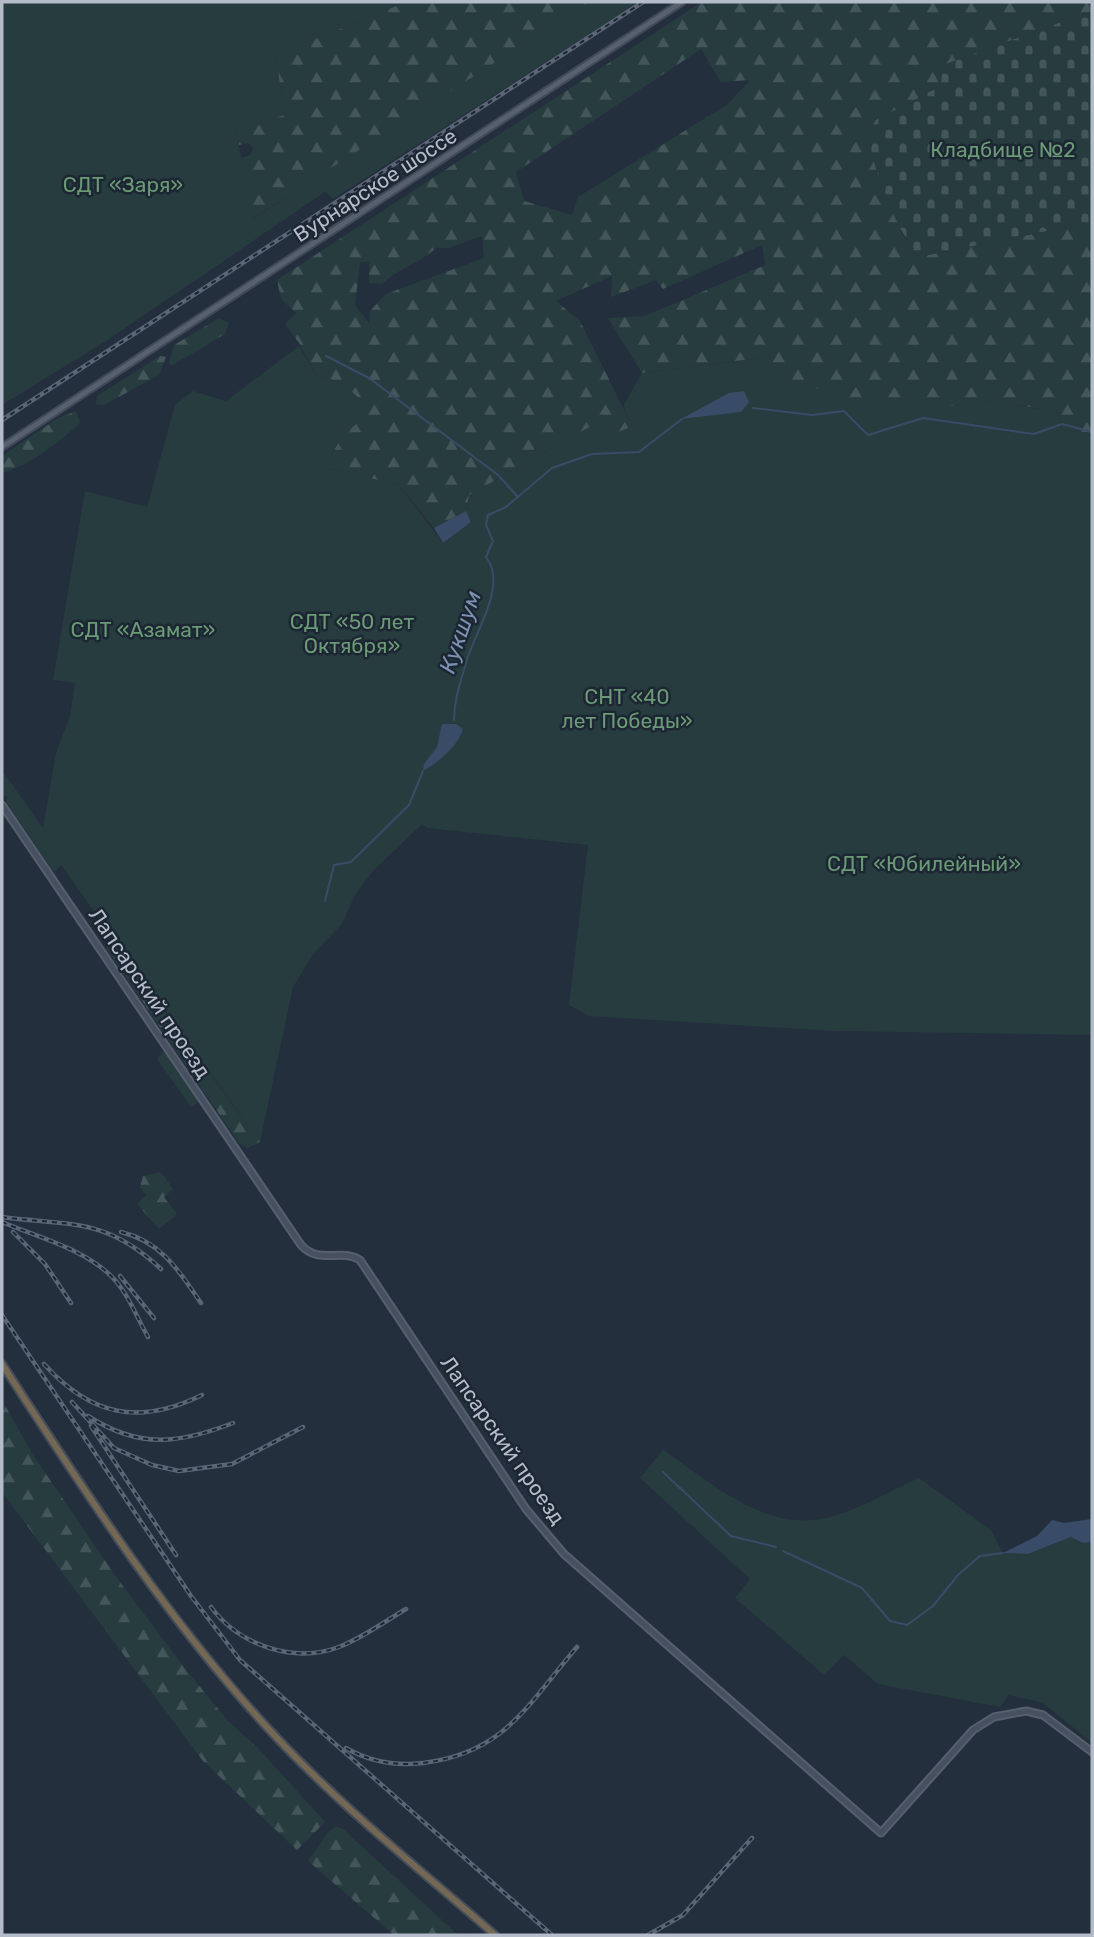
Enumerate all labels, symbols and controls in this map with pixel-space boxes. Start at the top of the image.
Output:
street label: Вурнарское шоссе [289,123,461,247]
park label: Кладбище №2 [930,137,1076,162]
park label: СДТ «Заря» [63,172,183,197]
water label: Кукшум [433,587,487,677]
park label: СДТ «50 лет Октября» [290,609,415,658]
park label: СДТ «Азамат» [71,617,215,642]
park label: СНТ «40 лет Победы» [561,684,693,733]
park label: СДТ «Юбилейный» [827,851,1021,876]
street label: Лапсарский проезд [84,903,216,1083]
street label: Лапсарский проезд [435,1351,571,1529]

